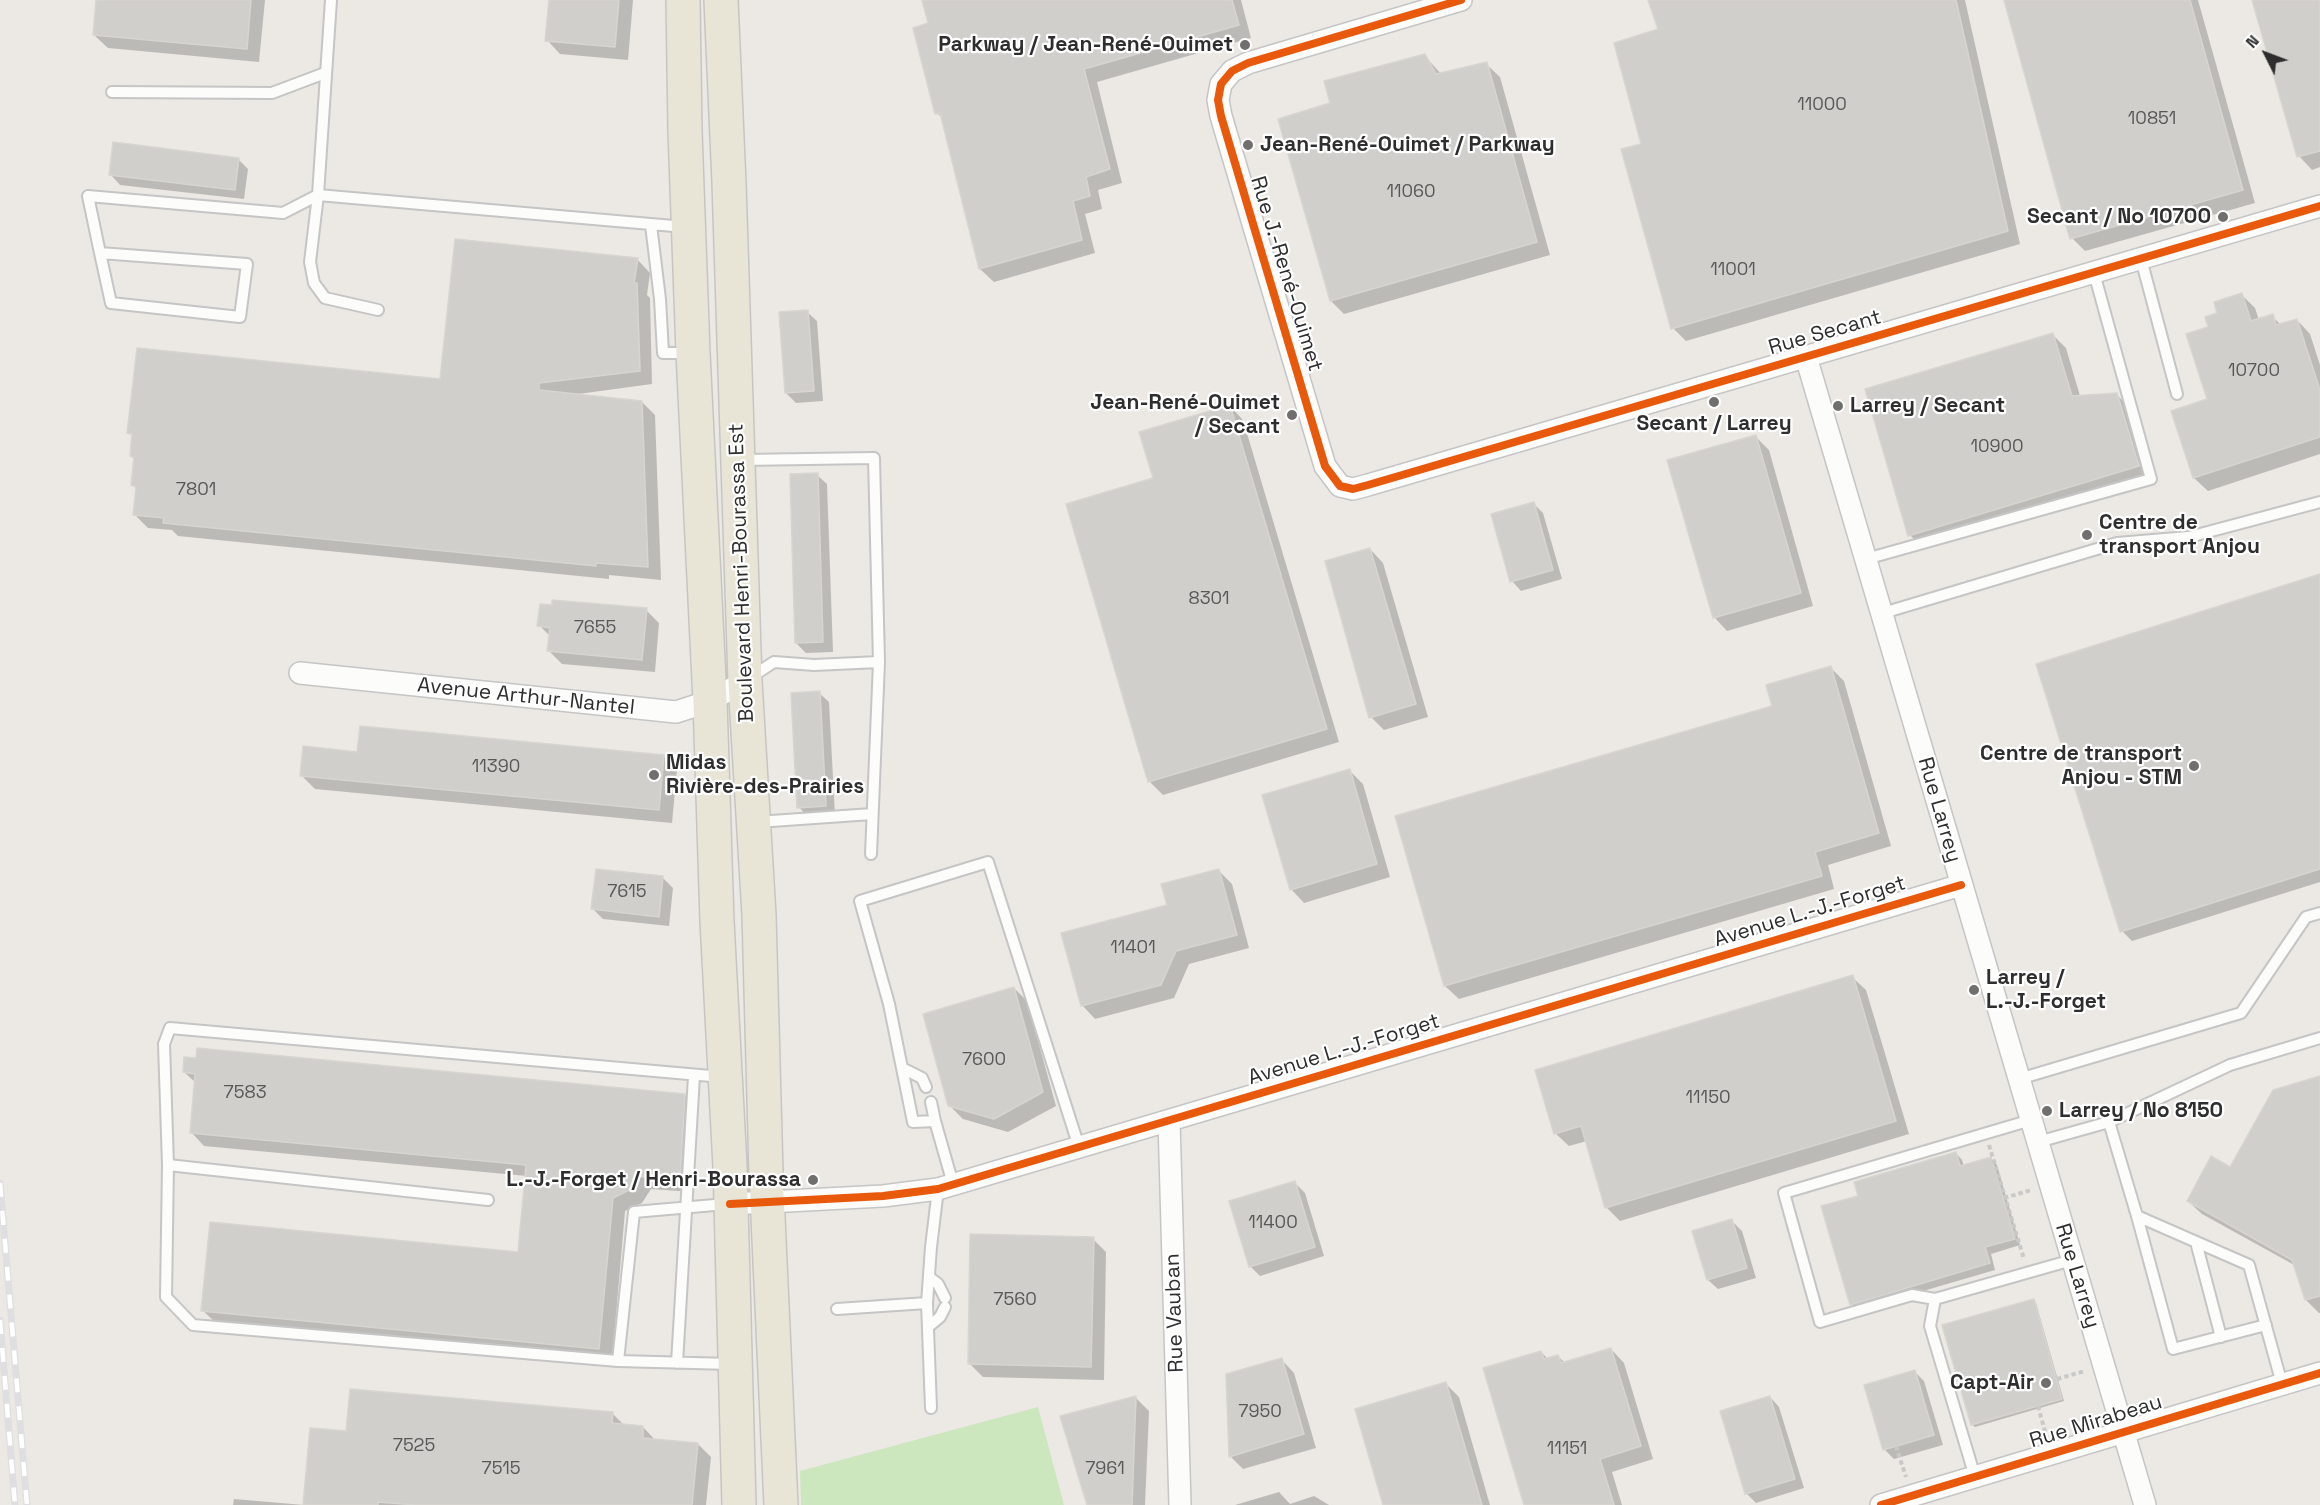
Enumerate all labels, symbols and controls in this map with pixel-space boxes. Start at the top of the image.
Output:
north arrow [2236,24,2296,84]
text: N [2241,31,2264,53]
place label: Parkway / Jean-René-Ouimet [938,32,1233,58]
marker: Parkway / Jean-René-Ouimet [1238,38,1252,52]
house number: 11000 [1797,94,1847,116]
house number: 10851 [2128,108,2176,130]
place label: Jean-René-Ouimet / Parkway [1260,132,1555,158]
marker: Jean-René-Ouimet / Parkway [1241,138,1255,152]
street label: Rue J.-René-Ouimet [1244,174,1328,374]
house number: 11060 [1386,181,1436,203]
place label: Secant / No 10700 [2027,204,2211,230]
marker: Secant / No 10700 [2216,210,2230,224]
house number: 11001 [1710,259,1756,281]
street label: Rue Secant [1766,305,1884,361]
house number: 10700 [2228,360,2280,382]
place label: Jean-René-Ouimet / Secant [1090,390,1280,440]
place label: Larrey / Secant [1850,393,2005,419]
marker: Secant / Larrey [1707,395,1721,409]
marker: Larrey / Secant [1831,399,1845,413]
marker: Jean-René-Ouimet / Secant [1285,408,1299,422]
place label: Secant / Larrey [1636,411,1792,437]
street label: Boulevard Henri-Bourassa Est [724,423,760,723]
house number: 10900 [1970,436,2024,458]
house number: 7801 [176,479,216,501]
place label: Centre de transport Anjou [2099,510,2260,560]
marker: Centre de transport Anjou [2080,528,2094,542]
house number: 8301 [1188,588,1230,610]
house number: 7655 [574,617,616,639]
street label: Avenue Arthur-Nantel [416,673,636,721]
place label: Centre de transport Anjou - STM [1980,741,2182,791]
place label: Midas Rivière-des-Prairies [666,750,864,800]
street label: Rue Larrey [1912,755,1966,865]
house number: 11390 [472,756,520,778]
marker: Centre de transport Anjou - STM [2187,759,2201,773]
marker: Midas Rivière-des-Prairies [647,768,661,782]
street label: Avenue L.-J.-Forget [1711,871,1909,953]
house number: 7615 [607,881,647,903]
house number: 11401 [1110,937,1156,959]
place label: Larrey / L.-J.-Forget [1986,965,2106,1015]
marker: Larrey / L.-J.-Forget [1967,983,1981,997]
street label: Avenue L.-J.-Forget [1245,1009,1443,1091]
house number: 7600 [962,1049,1006,1071]
house number: 7583 [223,1082,267,1104]
house number: 11150 [1686,1087,1730,1109]
place label: Larrey / No 8150 [2059,1098,2223,1124]
marker: Larrey / No 8150 [2040,1104,2054,1118]
place label: L.-J.-Forget / Henri-Bourassa [506,1167,801,1193]
marker: L.-J.-Forget / Henri-Bourassa [806,1173,820,1187]
house number: 11400 [1248,1212,1298,1234]
street label: Rue Larrey [2049,1221,2105,1331]
street label: Rue Vauban [1160,1253,1190,1373]
house number: 7560 [993,1289,1037,1311]
place label: Capt-Air [1950,1370,2034,1396]
marker: Capt-Air [2039,1376,2053,1390]
street label: Rue Mirabeau [2027,1390,2165,1454]
house number: 7950 [1238,1401,1282,1423]
house number: 7525 [393,1435,435,1457]
house number: 11151 [1547,1438,1587,1460]
house number: 7515 [482,1458,520,1480]
house number: 7961 [1085,1458,1125,1480]

